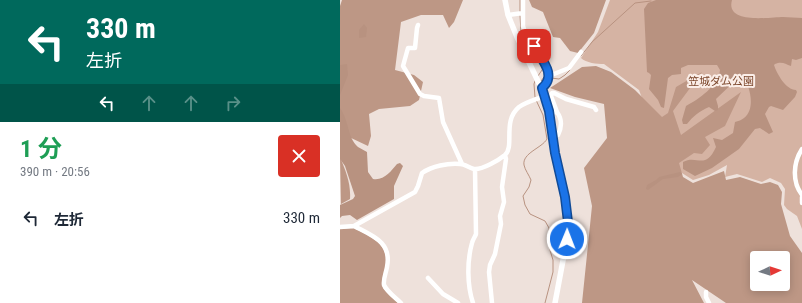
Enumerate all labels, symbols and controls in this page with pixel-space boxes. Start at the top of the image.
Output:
text: 330 m [86,12,156,45]
icon: left [20,16,72,68]
pin [517,29,551,63]
icon: arrive [523,35,545,57]
text: 左折 [86,50,122,71]
park label: 笠城ダム公園 [688,75,754,88]
icon: left [96,92,118,114]
icon: ahead [138,92,160,114]
icon: ahead [180,92,202,114]
icon: right [222,92,244,114]
text: 1 分 [20,135,62,163]
button: close [278,135,320,177]
text: 390 m · 20:56 [20,164,90,179]
icon: left [20,207,42,229]
text: 330 m [283,209,320,227]
text: 左折 [54,211,84,229]
position arrow [546,218,588,260]
north arrow [750,251,790,291]
map controls [750,251,790,291]

